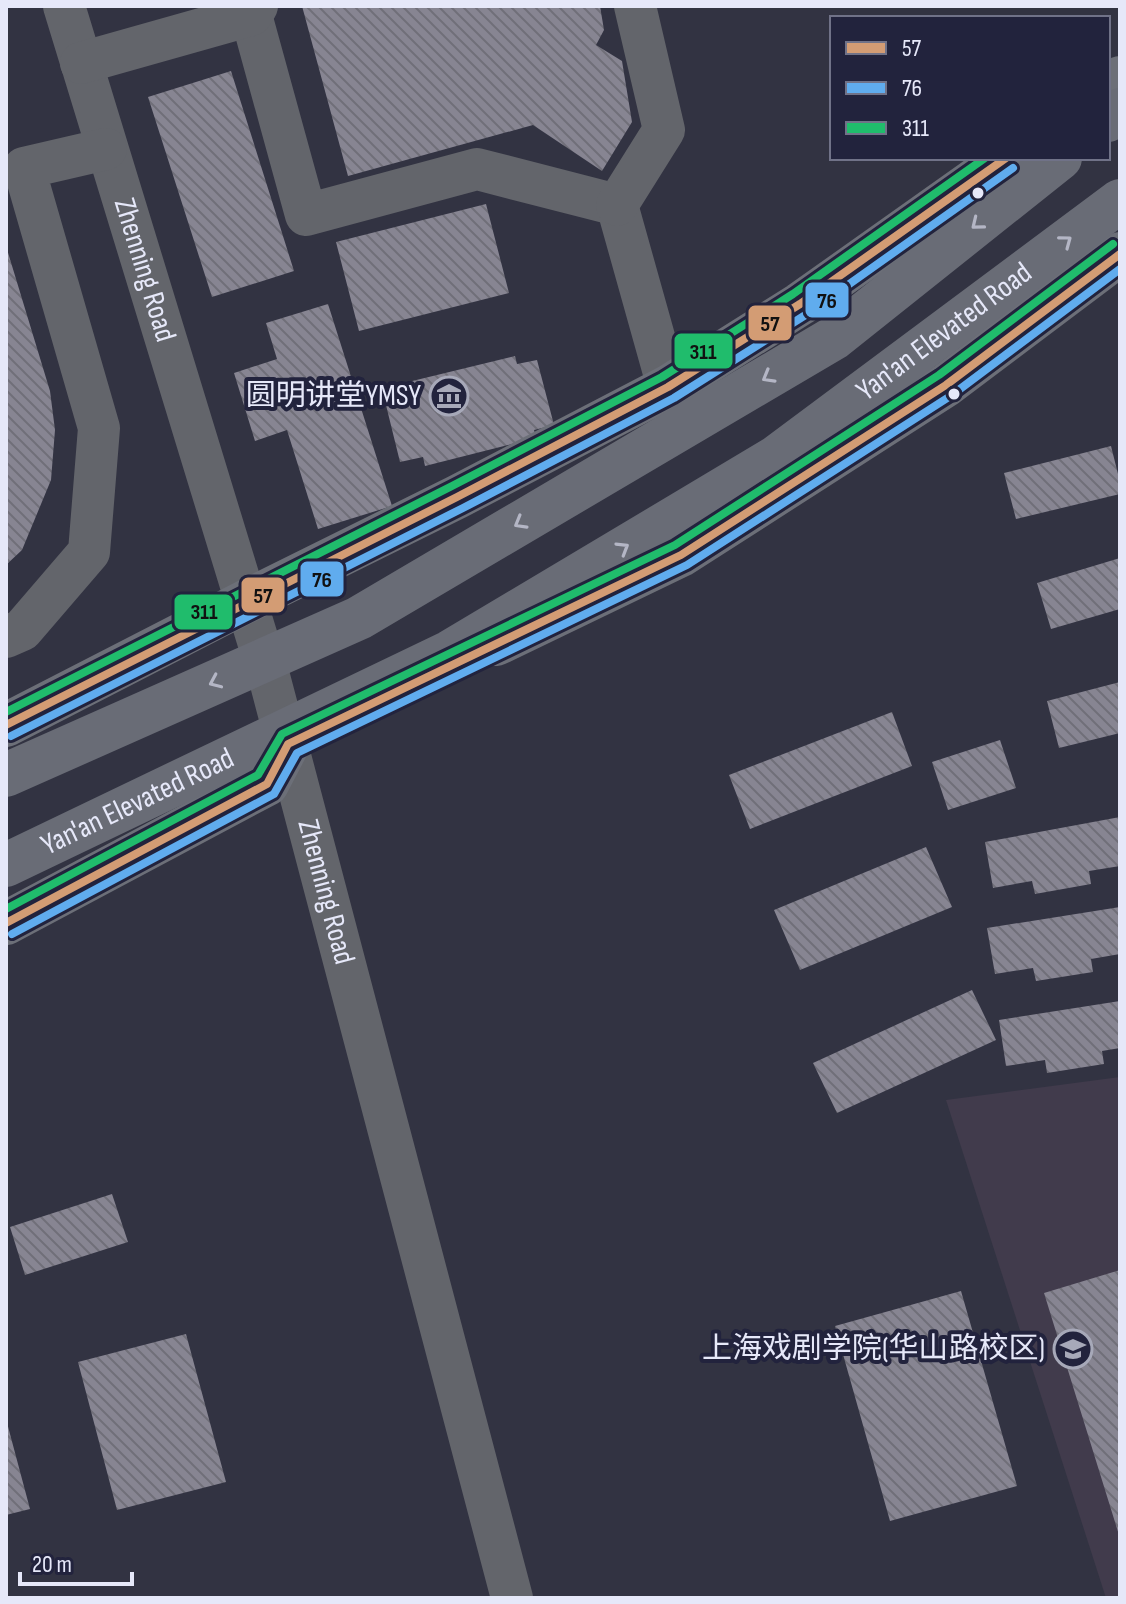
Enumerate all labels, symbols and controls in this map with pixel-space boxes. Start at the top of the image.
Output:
legend [830,16,1110,160]
text: 57 [902,34,922,63]
text: 76 [902,74,922,103]
text: 311 [902,114,929,143]
unlabelled marker [970,185,986,201]
street label: Zhenning Road [106,194,184,346]
one-way arrow [972,214,986,229]
one-way arrow [1058,237,1072,251]
street label: Yan'an Elevated Road [850,255,1039,409]
line badge: 76 [804,281,850,319]
text: 76 [817,288,837,315]
line badge: 57 [747,304,793,342]
text: 57 [760,311,780,338]
line badge: 311 [673,332,734,370]
text: 311 [689,339,717,366]
one-way arrow [762,367,777,383]
museum icon: 圆明讲堂YMSY [428,375,470,417]
place label: 圆明讲堂YMSY [245,378,421,414]
unlabelled marker [946,386,962,402]
one-way arrow [514,513,529,529]
one-way arrow [614,543,629,558]
line badge: 76 [299,560,345,598]
text: 76 [312,567,332,594]
line badge: 57 [240,576,286,614]
text: 57 [253,583,273,610]
line badge: 311 [173,593,234,631]
text: 311 [190,599,218,626]
one-way arrow [209,672,223,688]
street label: Yan'an Elevated Road [35,740,240,863]
street label: Zhenning Road [290,816,362,968]
school or university icon: 上海戏剧学院(华山路校区) [1052,1328,1094,1370]
place label: 上海戏剧学院(华山路校区) [702,1331,1045,1367]
scale bar [20,1536,132,1586]
text: 20 m [32,1550,72,1579]

